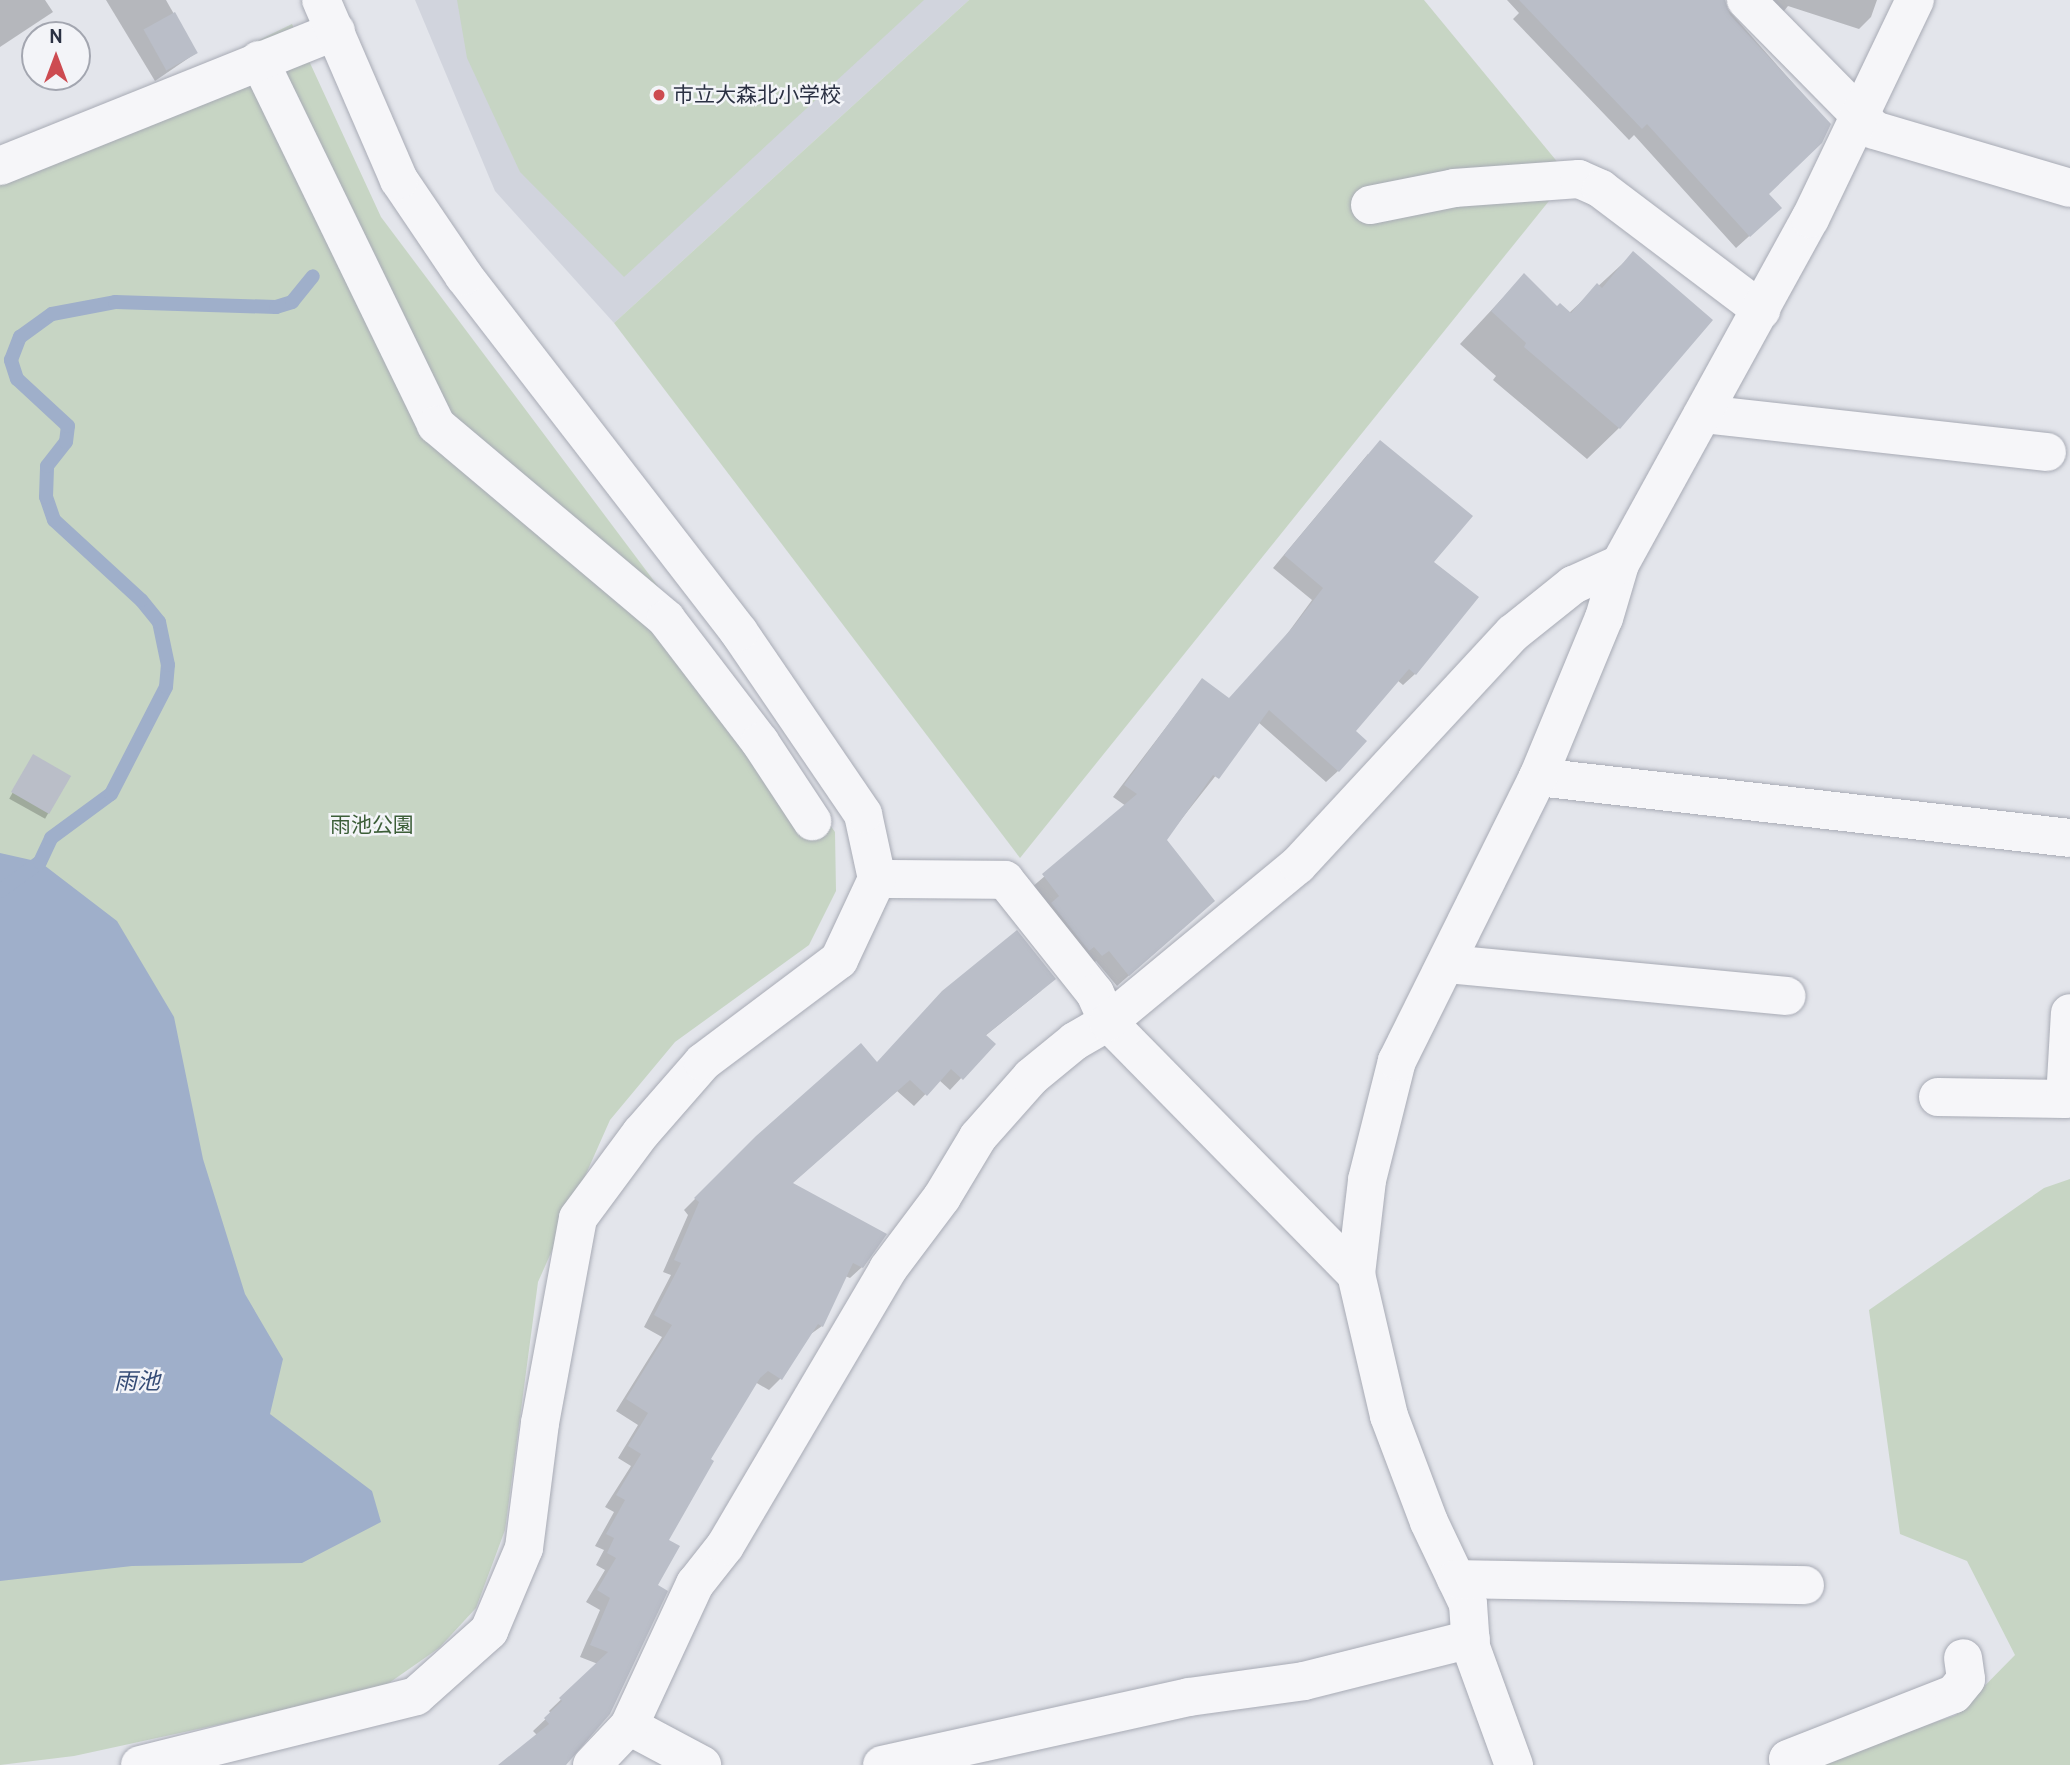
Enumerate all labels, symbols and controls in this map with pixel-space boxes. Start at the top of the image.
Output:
north arrow [21,21,91,91]
text: N [49,25,63,48]
place label: 市立大森北小学校 [673,82,841,108]
marker: 市立大森北小学校 [651,87,667,103]
park label: 雨池公園 [330,812,414,838]
water label: 雨池 [114,1367,160,1395]

